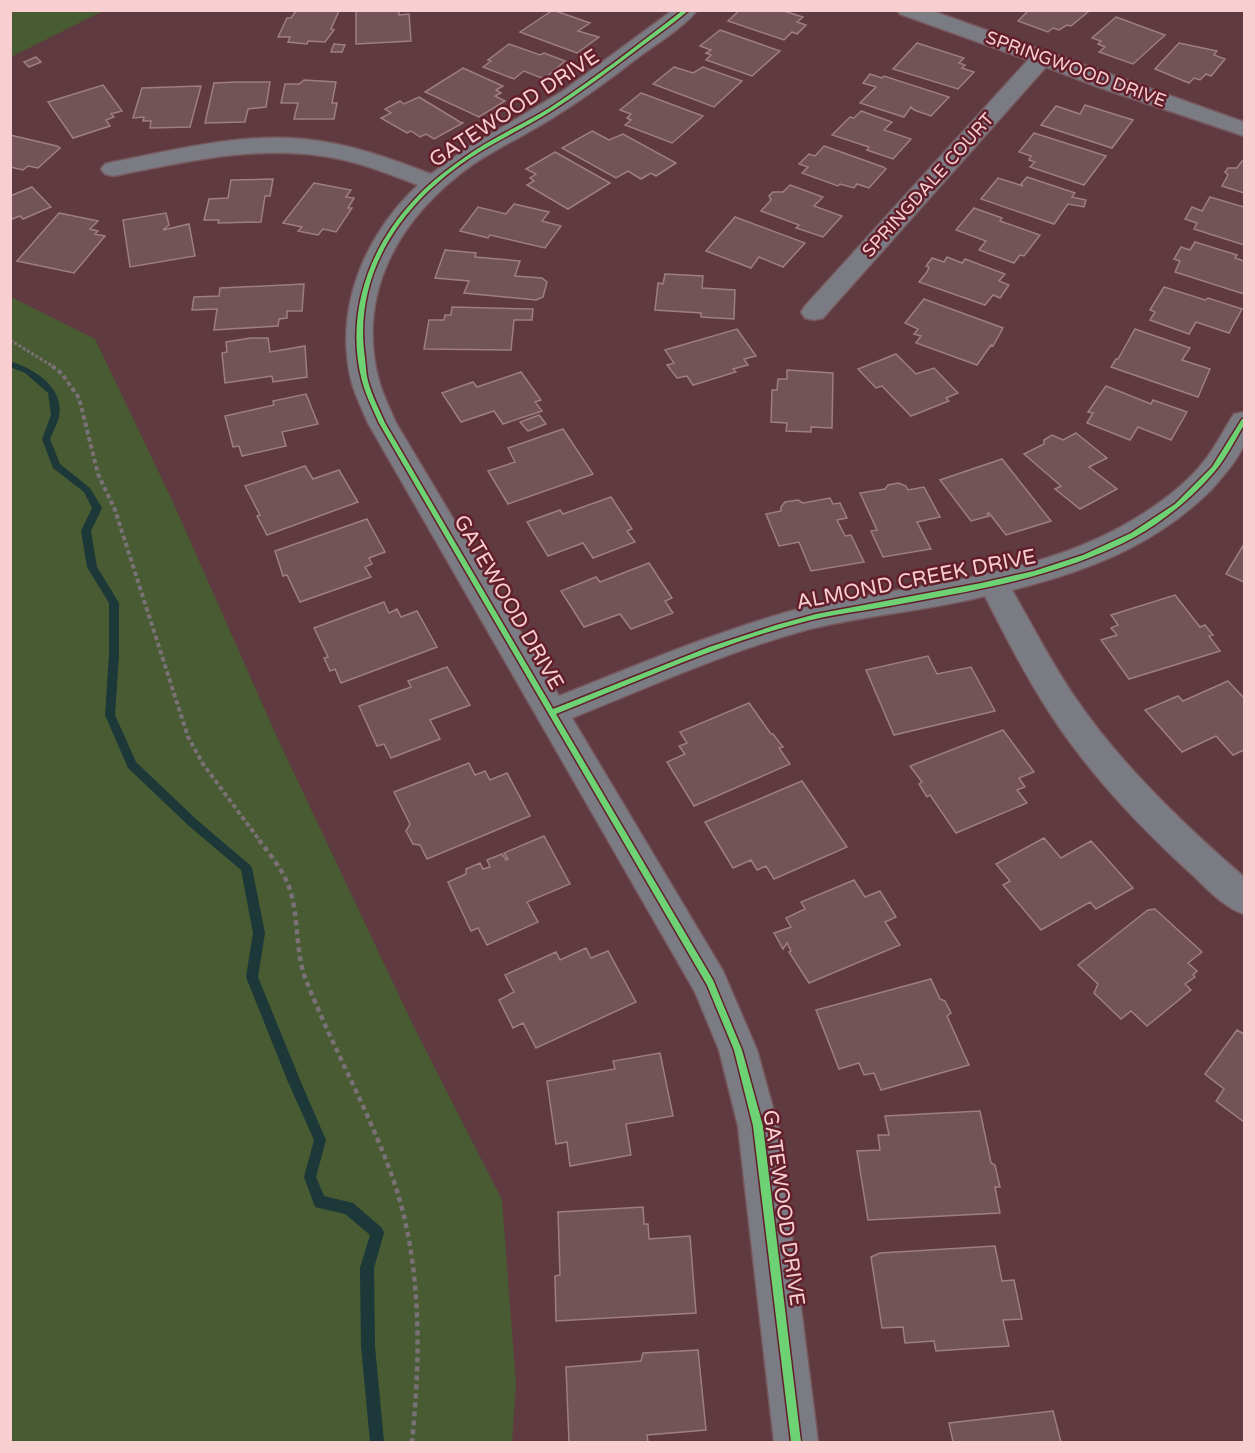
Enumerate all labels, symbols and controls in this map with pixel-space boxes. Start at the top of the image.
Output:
street label: SPRINGWOOD DRIVE [983,26,1169,112]
street label: GATEWOOD DRIVE [425,44,604,173]
street label: SPRINGDALE COURT [857,108,999,262]
street label: GATEWOOD DRIVE [448,510,569,694]
street label: ALMOND CREEK DRIVE [794,544,1038,615]
street label: GATEWOOD DRIVE [757,1108,810,1308]

